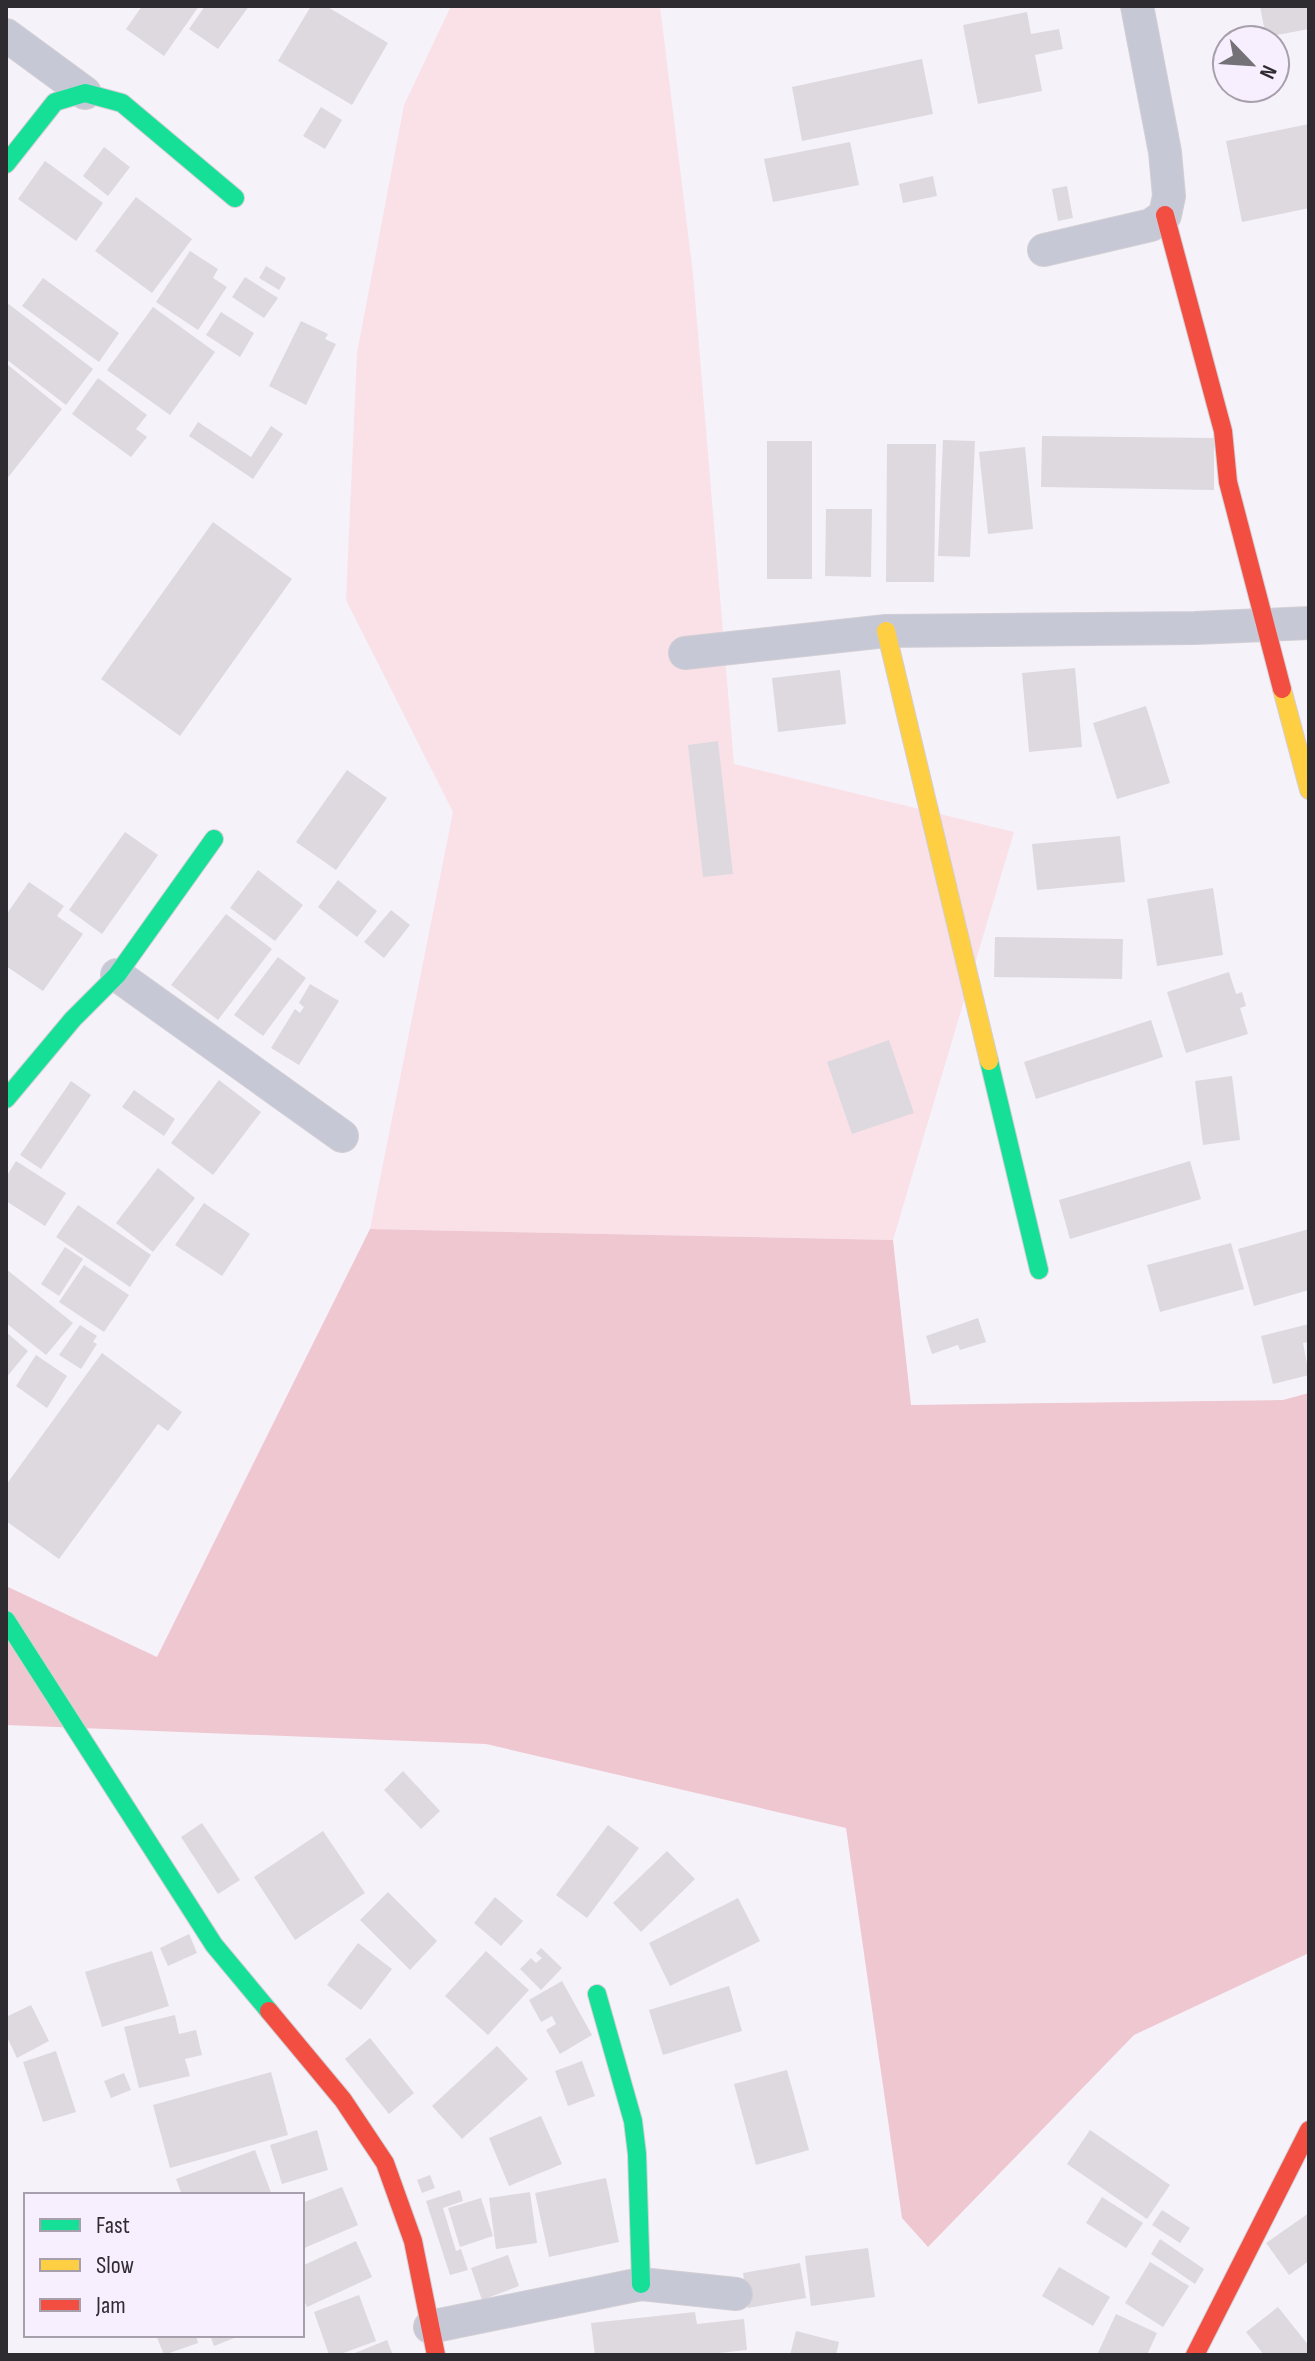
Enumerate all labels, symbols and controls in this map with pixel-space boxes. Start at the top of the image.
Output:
north arrow [1211,24,1291,104]
text: N [1253,61,1282,83]
legend [24,2193,304,2337]
text: Fast [96,2211,130,2240]
text: Slow [96,2251,134,2280]
text: Jam [95,2291,126,2320]

